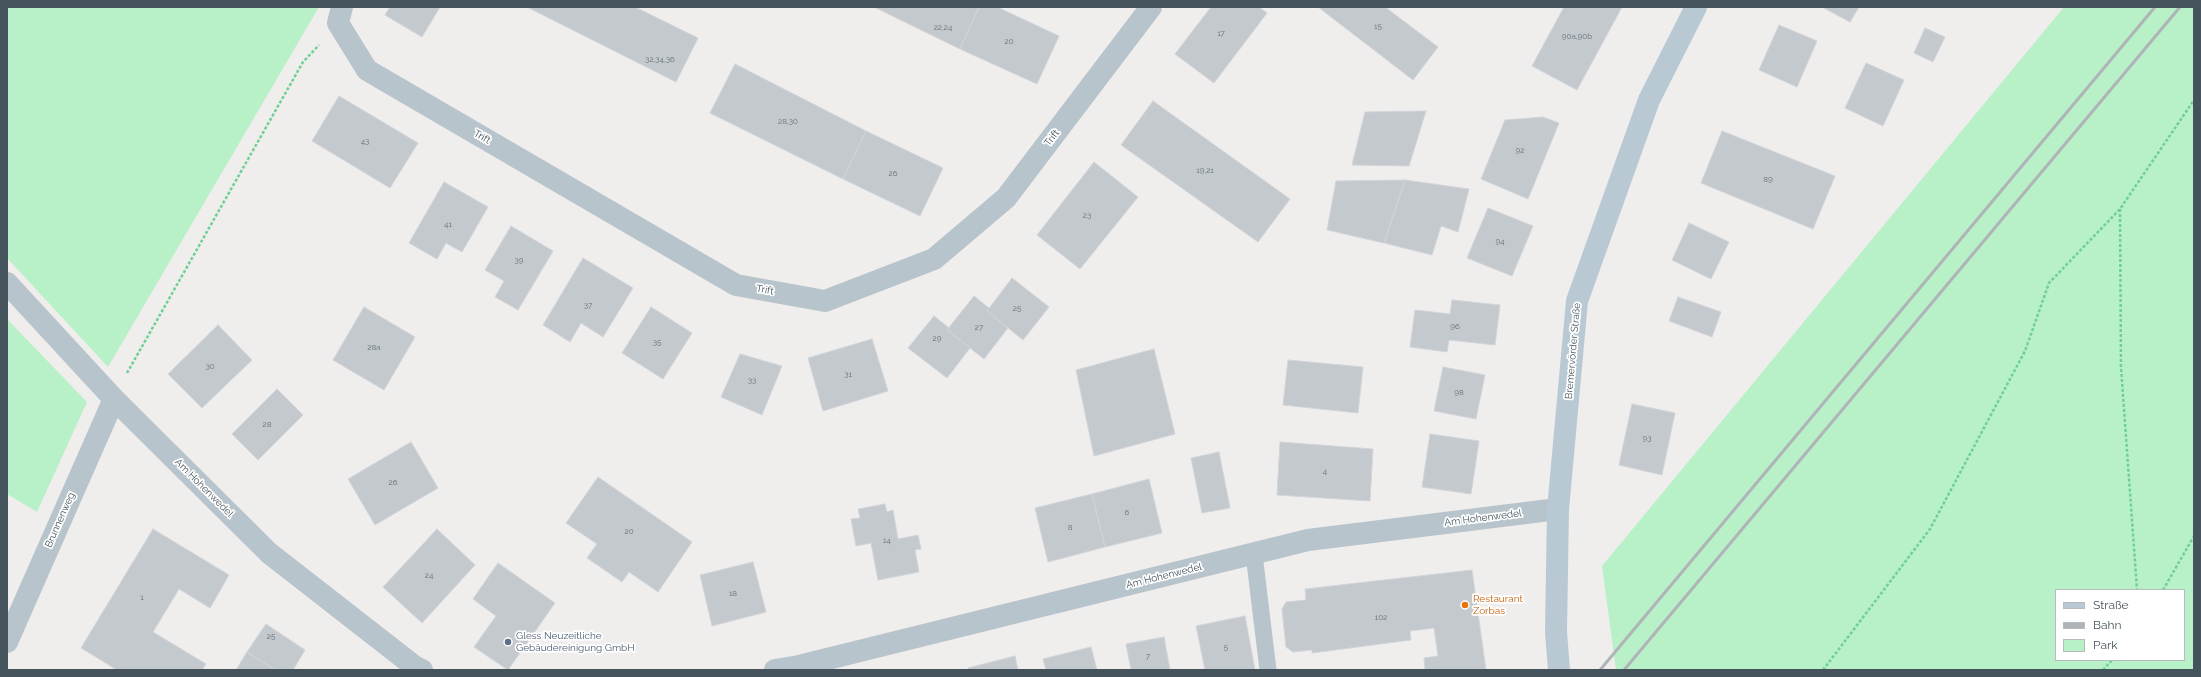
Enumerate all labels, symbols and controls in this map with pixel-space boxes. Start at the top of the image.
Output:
house number: 15 [1374,22,1382,32]
house number: 22,24 [934,23,952,33]
house number: 17 [1217,29,1225,39]
house number: 90a,90b [1562,32,1592,42]
house number: 20 [1004,37,1014,47]
house number: 32,34,36 [645,55,675,65]
house number: 28,30 [778,117,798,127]
street label: Trift [471,127,493,147]
street label: Trift [1042,127,1062,149]
house number: 43 [361,137,369,147]
house number: 92 [1516,146,1524,156]
house number: 19,21 [1196,166,1214,176]
house number: 26 [889,169,897,179]
house number: 89 [1763,175,1773,185]
house number: 23 [1083,211,1091,221]
house number: 41 [444,220,452,230]
house number: 94 [1495,237,1505,247]
house number: 39 [515,256,523,266]
street label: Trift [755,283,775,297]
house number: 37 [584,301,592,311]
street label: Bremervörder Straße [1563,302,1583,400]
house number: 25 [1013,304,1021,314]
house number: 96 [1450,322,1460,332]
house number: 27 [975,323,983,333]
house number: 29 [933,334,941,344]
house number: 35 [653,338,661,348]
house number: 28a [367,343,381,353]
house number: 30 [205,362,215,372]
house number: 31 [844,370,852,380]
house number: 33 [748,376,756,386]
house number: 98 [1454,388,1464,398]
house number: 28 [263,420,271,430]
house number: 93 [1643,434,1651,444]
street label: Am Hohenwedel [172,456,236,520]
house number: 4 [1323,467,1327,477]
house number: 26 [389,478,397,488]
street label: Brunnenweg [42,490,78,550]
street label: Am Hohenwedel [1444,507,1522,529]
house number: 6 [1125,508,1129,518]
house number: 8 [1068,523,1072,533]
house number: 20 [624,527,634,537]
house number: 14 [883,536,891,546]
street label: Am Hohenwedel [1125,561,1203,591]
house number: 24 [425,571,433,581]
house number: 18 [729,589,737,599]
legend [2055,589,2185,661]
house number: 1 [140,593,144,603]
place label: Restaurant Zorbas [1473,593,1523,616]
text: Straße [2093,598,2129,612]
marker: Restaurant Zorbas [1460,600,1470,610]
house number: 102 [1375,613,1387,623]
text: Bahn [2093,618,2122,632]
place label: Gless Neuzeitliche Gebäudereinigung GmbH [516,630,635,654]
house number: 25 [267,632,275,642]
marker: Gless Neuzeitliche Gebäudereinigung GmbH [503,637,513,647]
text: Park [2093,638,2118,652]
house number: 5 [1224,643,1228,653]
house number: 7 [1146,652,1150,662]

